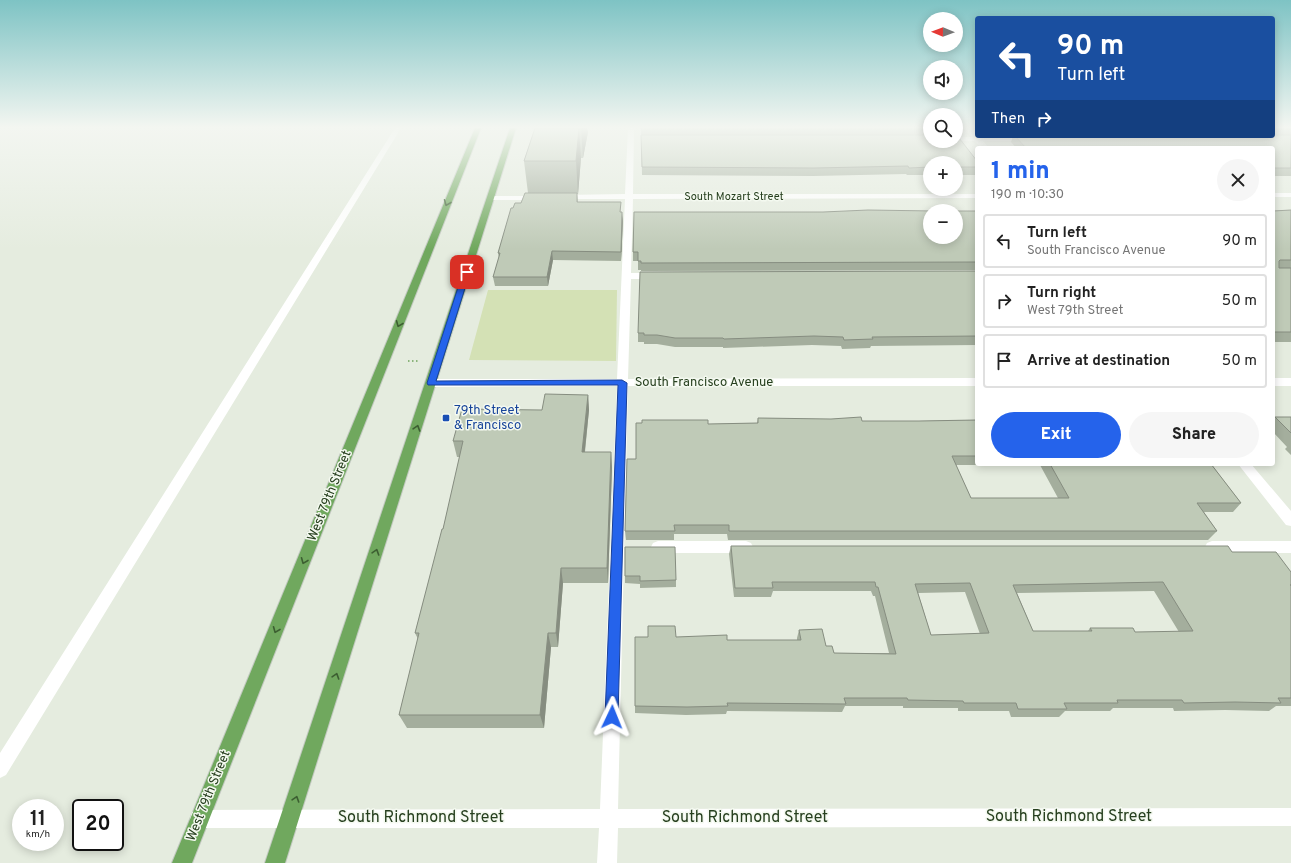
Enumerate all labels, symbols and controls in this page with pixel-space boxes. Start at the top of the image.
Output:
north arrow [923,12,963,52]
map controls [923,12,963,244]
text: 90 m [1057,29,1124,65]
icon: left [991,32,1043,84]
button: sound [923,60,963,100]
text: Turn left [1057,64,1125,87]
button: search [923,108,963,148]
icon: right [1033,108,1055,130]
text: Then [991,110,1025,129]
button: + [923,156,963,196]
text: 1 min [991,157,1050,187]
button: close [1217,159,1259,201]
text: 190 m · 10:30 [991,187,1064,203]
street label: South Mozart Street [684,190,784,204]
one-way arrow [444,199,452,206]
button: − [923,204,963,244]
text: Turn left [1027,224,1087,243]
icon: left [993,230,1015,252]
text: 90 m [1222,232,1257,251]
text: South Francisco Avenue [1027,243,1165,259]
pin [450,255,484,289]
icon: arrive [456,261,478,283]
text: Turn right [1027,284,1096,303]
icon: right [993,290,1015,312]
text: 50 m [1222,292,1257,311]
text: West 79th Street [1027,303,1123,319]
one-way arrow [396,319,404,327]
icon: arrive [993,350,1015,372]
text: Arrive at destination [1027,352,1170,371]
text: 50 m [1222,352,1257,371]
street label: South Francisco Avenue [635,375,773,391]
place label: 79th Street & Francisco [454,403,521,434]
button: Exit [991,412,1121,458]
button: Share [1129,412,1259,458]
marker: 79th Street & Francisco [441,413,451,423]
one-way arrow [412,425,420,432]
street label: West 79th Street [305,448,355,544]
one-way arrow [371,549,380,556]
one-way arrow [300,558,308,565]
one-way arrow [272,627,280,634]
one-way arrow [331,672,340,679]
position arrow [591,696,633,738]
street label: West 79th Street [184,748,234,844]
one-way arrow [291,796,300,803]
speed limit sign: 20 [72,799,124,851]
text: 11 [30,807,46,833]
street label: South Richmond Street [986,807,1152,827]
street label: South Richmond Street [338,808,504,828]
street label: South Richmond Street [662,808,828,828]
text: km/h [26,828,50,841]

